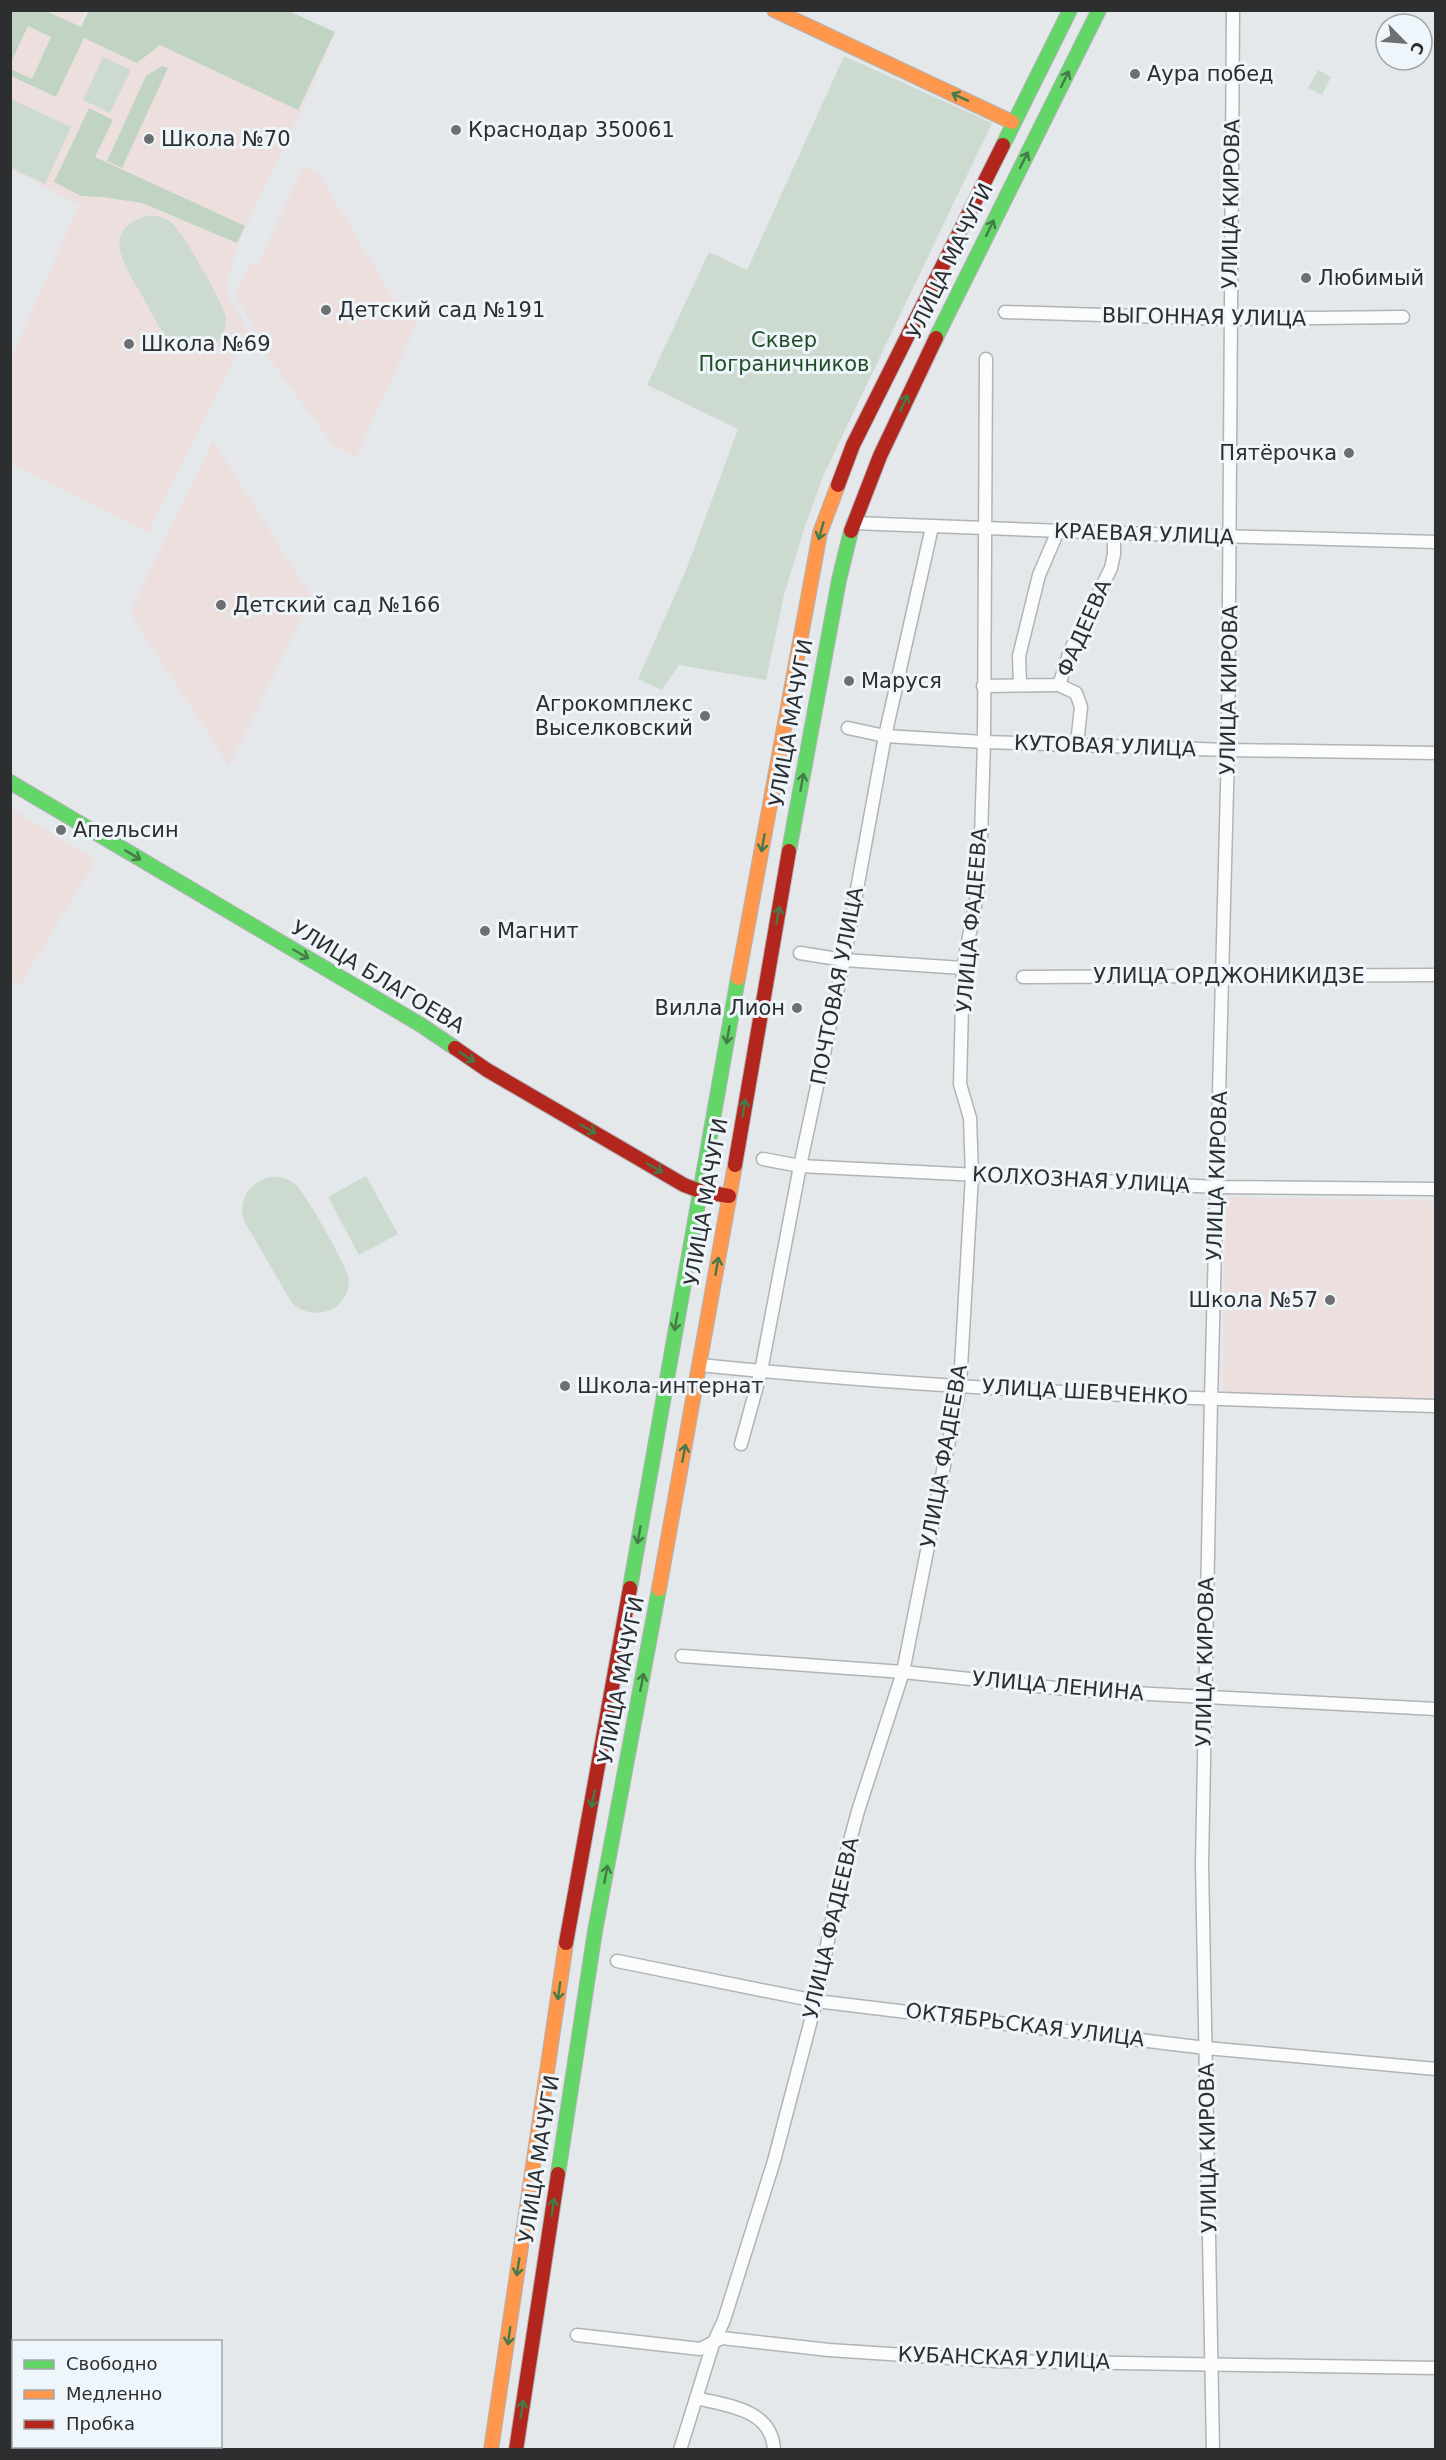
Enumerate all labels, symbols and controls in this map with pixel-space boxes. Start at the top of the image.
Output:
north arrow [1374,12,1434,72]
text: С [1406,39,1428,57]
place label: Аура побед [1147,62,1274,86]
marker: Аура побед [1128,67,1142,81]
one-way arrow [1060,70,1071,88]
one-way arrow [951,90,969,102]
place label: Краснодар 350061 [468,118,675,142]
street label: УЛИЦА КИРОВА [1218,118,1244,289]
marker: Краснодар 350061 [449,123,463,137]
place label: Школа №70 [161,127,291,151]
marker: Школа №70 [142,132,156,146]
one-way arrow [1019,151,1031,169]
street label: УЛИЦА МАЧУГИ [902,179,998,343]
one-way arrow [984,220,996,238]
place label: Любимый [1318,266,1424,290]
marker: Любимый [1299,271,1313,285]
place label: Детский сад №191 [338,298,545,322]
marker: Детский сад №191 [319,303,333,317]
street label: ВЫГОННАЯ УЛИЦА [1102,303,1307,331]
park label: Сквер Пограничников [699,328,869,376]
place label: Школа №69 [141,332,271,356]
marker: Школа №69 [122,337,136,351]
one-way arrow [899,395,911,413]
place label: Пятёрочка [1219,441,1337,465]
marker: Пятёрочка [1342,446,1356,460]
street label: КРАЕВАЯ УЛИЦА [1054,519,1235,549]
one-way arrow [815,521,827,540]
street label: ФАДЕЕВА [1052,575,1116,680]
place label: Детский сад №166 [233,593,440,617]
marker: Детский сад №166 [214,598,228,612]
street label: УЛИЦА КИРОВА [1216,604,1242,775]
street label: УЛИЦА МАЧУГИ [764,637,818,809]
place label: Маруся [861,669,942,693]
marker: Маруся [842,674,856,688]
place label: Агрокомплекс Выселковский [535,692,693,740]
marker: Агрокомплекс Выселковский [698,709,712,723]
street label: КУТОВАЯ УЛИЦА [1014,731,1197,761]
one-way arrow [796,773,807,792]
place label: Апельсин [73,818,179,842]
marker: Апельсин [54,823,68,837]
street label: УЛИЦА ФАДЕЕВА [952,826,992,1014]
one-way arrow [757,832,768,852]
one-way arrow [124,850,141,862]
street label: ПОЧТОВАЯ УЛИЦА [806,884,868,1087]
one-way arrow [773,906,784,926]
street label: УЛИЦА БЛАГОЕВА [287,916,469,1038]
place label: Магнит [497,919,579,943]
marker: Магнит [478,924,492,938]
one-way arrow [292,949,309,961]
street label: УЛИЦА ОРДЖОНИКИДЗЕ [1093,964,1365,988]
place label: Вилла Лион [655,996,785,1020]
marker: Вилла Лион [790,1001,804,1015]
one-way arrow [722,1024,733,1044]
one-way arrow [458,1051,474,1063]
street label: УЛИЦА КИРОВА [1202,1090,1232,1261]
one-way arrow [739,1098,750,1118]
street label: УЛИЦА МАЧУГИ [679,1116,733,1288]
one-way arrow [579,1123,596,1135]
one-way arrow [646,1162,663,1174]
street label: КОЛХОЗНАЯ УЛИЦА [972,1162,1191,1198]
one-way arrow [711,1257,722,1277]
place label: Школа №57 [1188,1288,1318,1312]
marker: Школа №57 [1323,1293,1337,1307]
one-way arrow [671,1312,682,1331]
street label: УЛИЦА ФАДЕЕВА [916,1362,972,1550]
place label: Школа-интернат [577,1374,764,1398]
street label: УЛИЦА ШЕВЧЕНКО [981,1375,1189,1409]
marker: Школа-интернат [558,1379,572,1393]
one-way arrow [679,1443,690,1463]
one-way arrow [634,1524,645,1544]
street label: УЛИЦА КИРОВА [1192,1576,1218,1747]
street label: УЛИЦА МАЧУГИ [593,1594,649,1766]
street label: УЛИЦА ЛЕНИНА [971,1667,1146,1706]
one-way arrow [637,1673,648,1692]
one-way arrow [587,1788,598,1808]
street label: УЛИЦА ФАДЕЕВА [798,1834,864,2021]
one-way arrow [601,1864,612,1884]
one-way arrow [554,1980,565,2000]
street label: ОКТЯБРЬСКАЯ УЛИЦА [904,1998,1146,2052]
street label: УЛИЦА КИРОВА [1195,2062,1221,2233]
street label: УЛИЦА МАЧУГИ [514,2073,564,2245]
one-way arrow [547,2198,558,2218]
one-way arrow [513,2256,524,2276]
one-way arrow [503,2325,514,2345]
legend [12,2340,222,2448]
street label: КУБАНСКАЯ УЛИЦА [897,2342,1111,2374]
text: Свободно [66,2353,158,2374]
text: Медленно [66,2383,162,2404]
one-way arrow [517,2400,528,2420]
text: Пробка [66,2413,135,2434]

